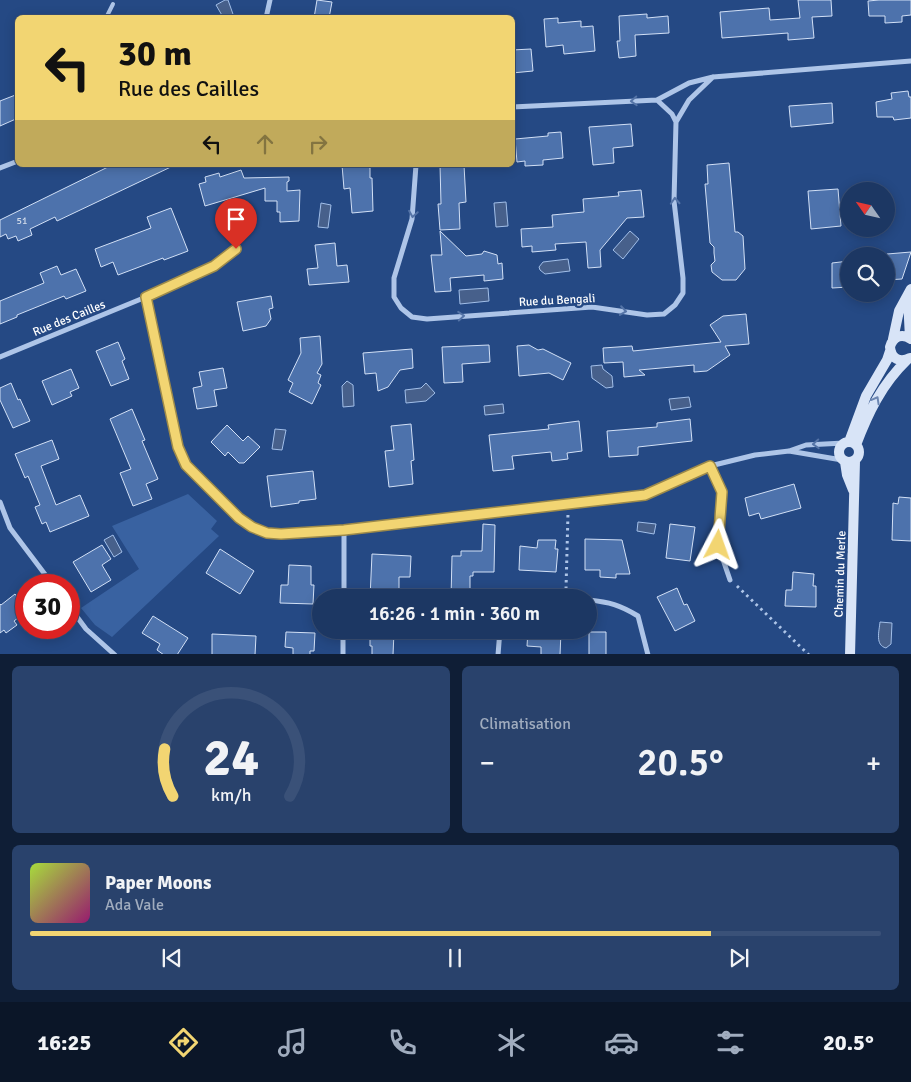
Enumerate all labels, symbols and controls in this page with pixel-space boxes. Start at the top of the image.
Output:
text: 30 m [118,32,192,75]
icon: left [35,35,100,100]
text: Rue des Cailles [118,75,259,102]
one-way arrow [630,96,638,106]
icon: left [198,130,226,158]
icon: ahead [251,130,279,158]
icon: right [304,130,332,158]
north arrow [840,182,895,238]
map controls [840,182,895,302]
one-way arrow [669,197,680,205]
pin [215,198,257,249]
icon: arrive [222,205,250,233]
one-way arrow [408,209,418,218]
house number: 51 [17,215,27,227]
button: search [840,247,895,302]
street label: Rue du Bengali [518,291,596,310]
street label: Rue des Cailles [31,297,108,340]
one-way arrow [619,305,627,316]
one-way arrow [457,311,465,322]
one-way arrow [870,397,880,406]
one-way arrow [811,439,819,450]
position arrow [691,518,743,570]
street label: Chemin du Merle [831,530,850,618]
speed limit sign: 30 [15,574,80,639]
text: 16:26 · 1 min · 360 m [369,602,540,626]
text: Climatisation [480,714,571,734]
text: 24 [203,726,259,790]
text: 20.5° [637,739,724,786]
text: − [480,746,495,780]
text: + [866,746,881,780]
text: km/h [211,784,251,806]
text: Paper Moons [105,871,211,895]
text: Ada Vale [105,895,164,915]
icon: previous [158,944,186,972]
icon: pause [441,944,469,972]
icon: next [725,944,753,972]
icon: directions [166,1025,201,1060]
icon: music [275,1025,310,1060]
icon: phone [385,1025,420,1060]
icon: climate [494,1025,529,1060]
icon: car [604,1025,639,1060]
icon: filters [713,1025,748,1060]
text: 16:25 [37,1029,91,1056]
text: 20.5° [823,1029,874,1056]

